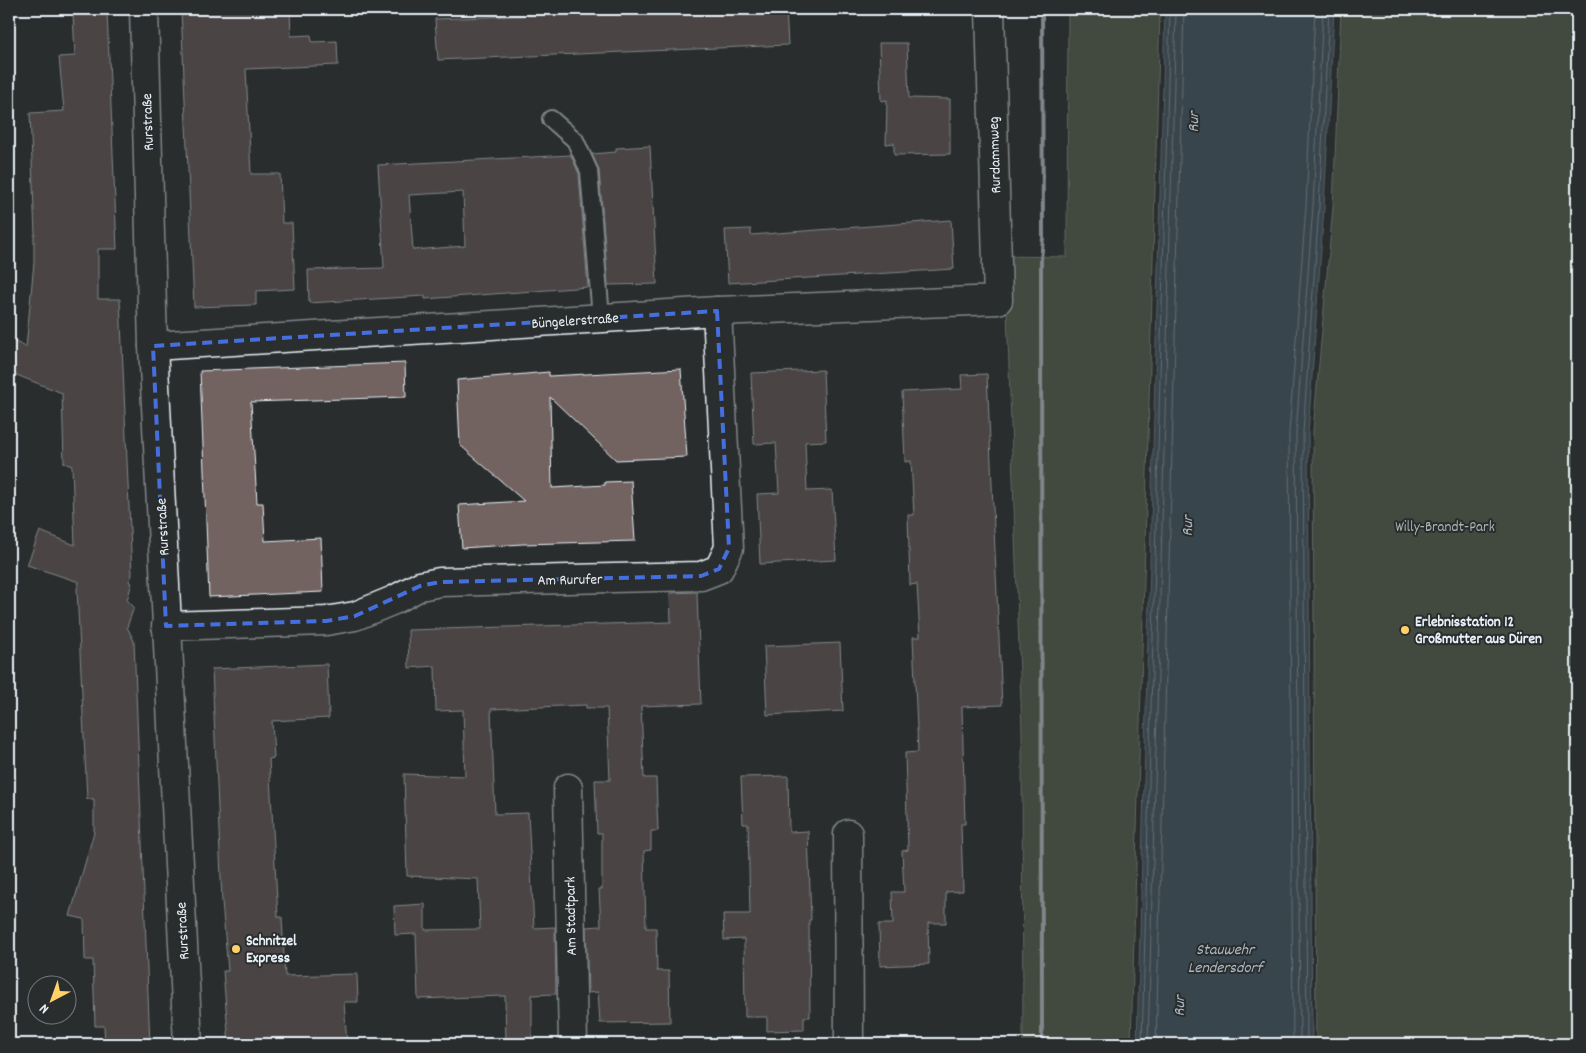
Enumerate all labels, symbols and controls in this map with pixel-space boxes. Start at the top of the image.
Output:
street label: Rurstraße [137,92,161,151]
water label: Rur [1183,109,1206,133]
street label: Rurdammweg [984,116,1008,194]
street label: Büngelerstraße [531,308,620,336]
street label: Rurstraße [151,497,176,556]
water label: Rur [1177,513,1200,537]
park label: Willy-Brandt-Park [1395,517,1495,539]
street label: Am Rurufer [537,569,603,593]
place label: Erlebnisstation 12 Großmutter aus Düren [1415,612,1542,651]
marker: Erlebnisstation 12 Großmutter aus Düren [1399,624,1411,636]
street label: Am Stadtpark [560,876,584,956]
street label: Rurstraße [171,901,196,960]
place label: Schnitzel Express [246,931,297,970]
water label: Stauwehr Lendersdorf [1188,939,1266,980]
marker: Schnitzel Express [230,943,242,955]
north arrow [28,976,78,1026]
water label: Rur [1169,993,1192,1017]
text: N [36,998,54,1018]

